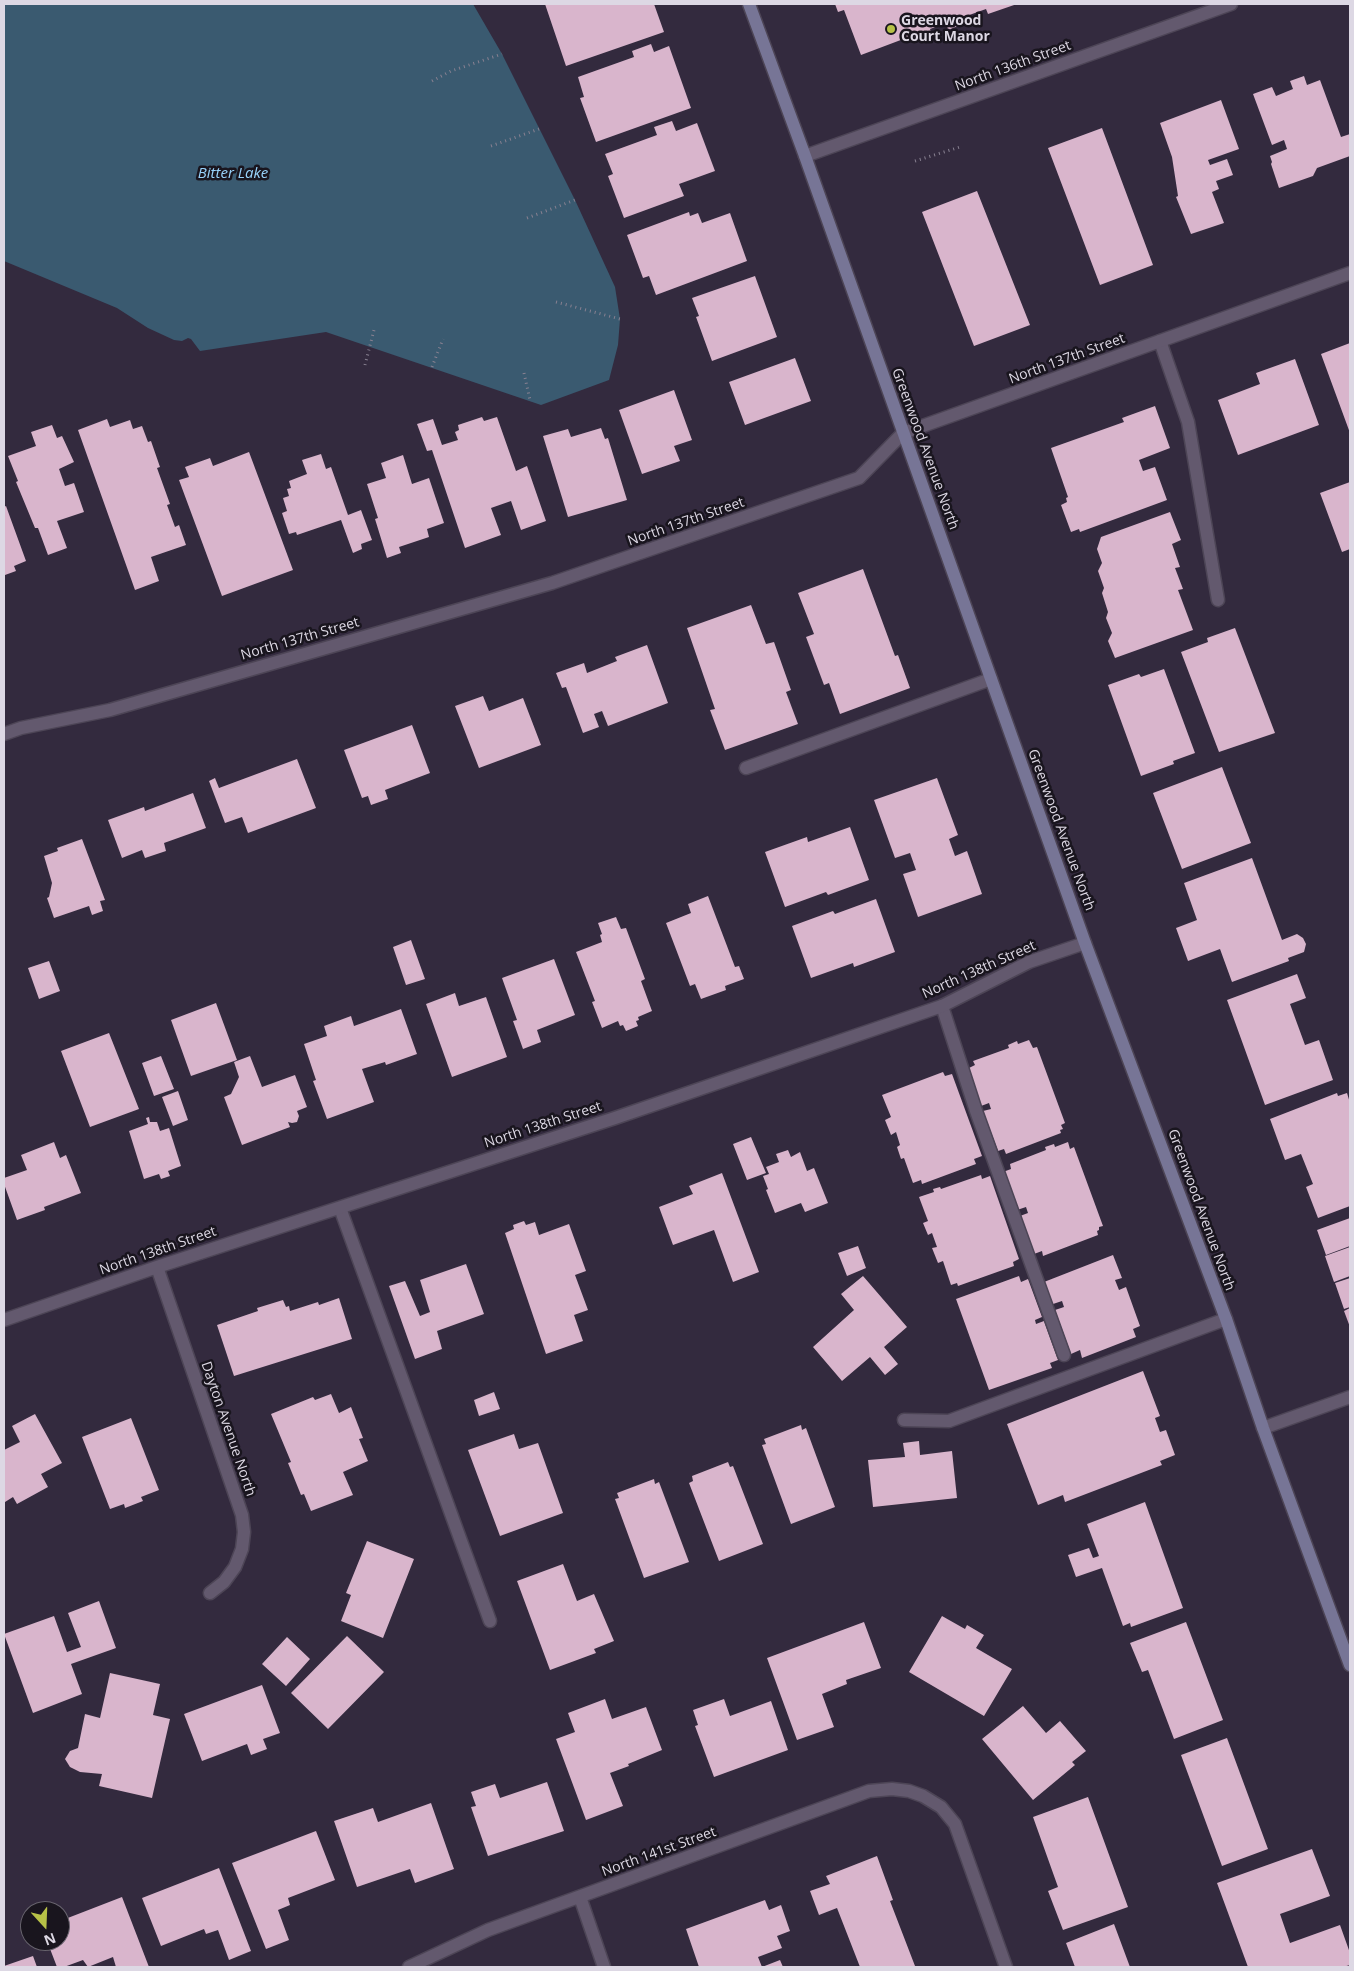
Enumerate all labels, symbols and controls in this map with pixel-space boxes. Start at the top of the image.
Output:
place label: Greenwood Court Manor [901,13,990,46]
marker: Greenwood Court Manor [885,23,897,35]
street label: North 136th Street [953,37,1073,95]
water label: Bitter Lake [198,165,268,183]
street label: North 137th Street [1007,330,1127,388]
street label: Greenwood Avenue North [888,366,962,532]
street label: North 137th Street [625,494,747,550]
street label: North 137th Street [239,614,361,664]
street label: Greenwood Avenue North [1024,747,1098,913]
street label: North 138th Street [920,937,1038,1003]
street label: North 138th Street [482,1098,604,1152]
street label: Greenwood Avenue North [1164,1127,1238,1293]
street label: North 138th Street [97,1223,219,1279]
street label: Dayton Avenue North [197,1360,259,1498]
street label: North 141st Street [600,1824,718,1880]
north arrow [20,1901,70,1951]
text: N [41,1929,59,1950]

